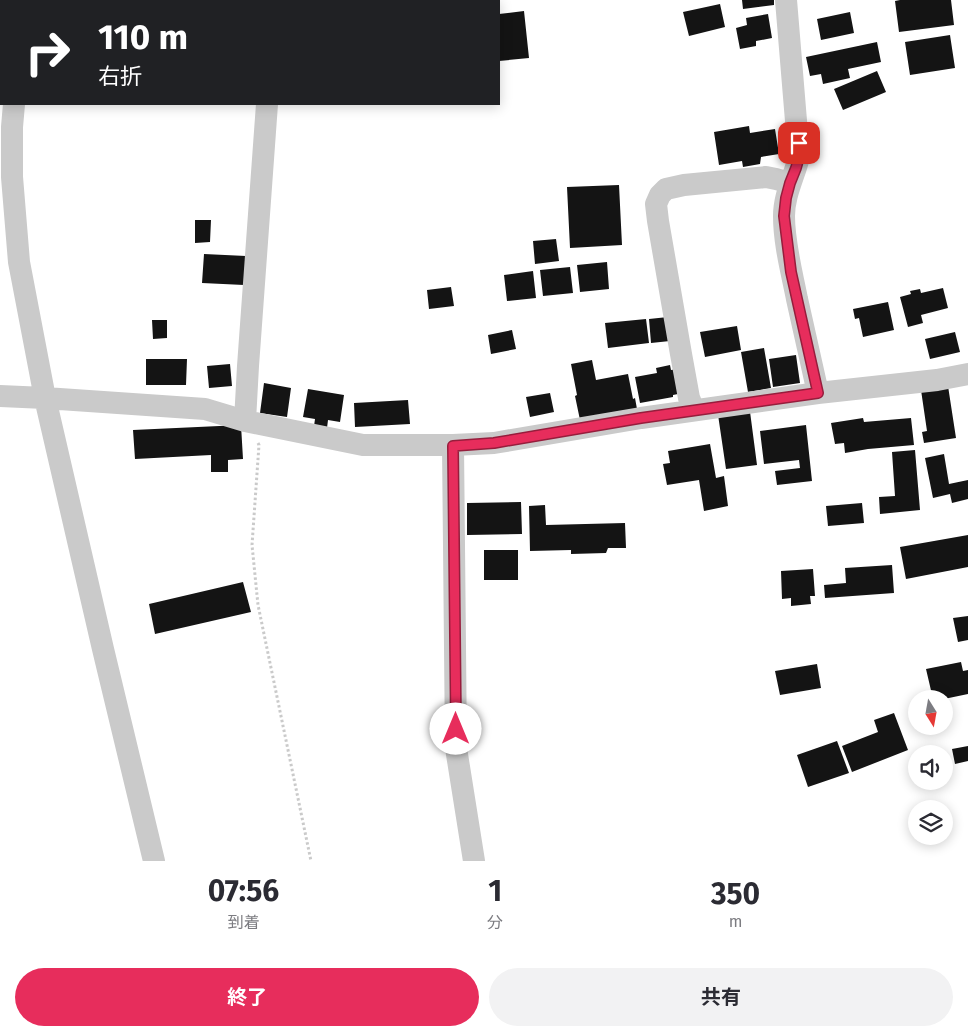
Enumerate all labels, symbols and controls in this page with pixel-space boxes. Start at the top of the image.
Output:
text: 110 m [98,16,188,58]
icon: right [15,20,80,85]
text: 右折 [98,63,142,90]
pin [778,122,820,164]
icon: arrive [785,129,813,157]
north arrow [908,690,952,735]
map controls [908,690,953,845]
position arrow [429,702,481,754]
button: sound [908,745,953,790]
button: layers [908,800,953,845]
text: 07:56 [208,873,279,909]
text: 1 [488,873,502,909]
text: 350 [711,876,760,912]
text: m [729,912,742,931]
text: 到着 [228,913,260,932]
text: 分 [487,913,503,932]
button: 終了 [15,968,479,1026]
button: 共有 [489,968,953,1026]

